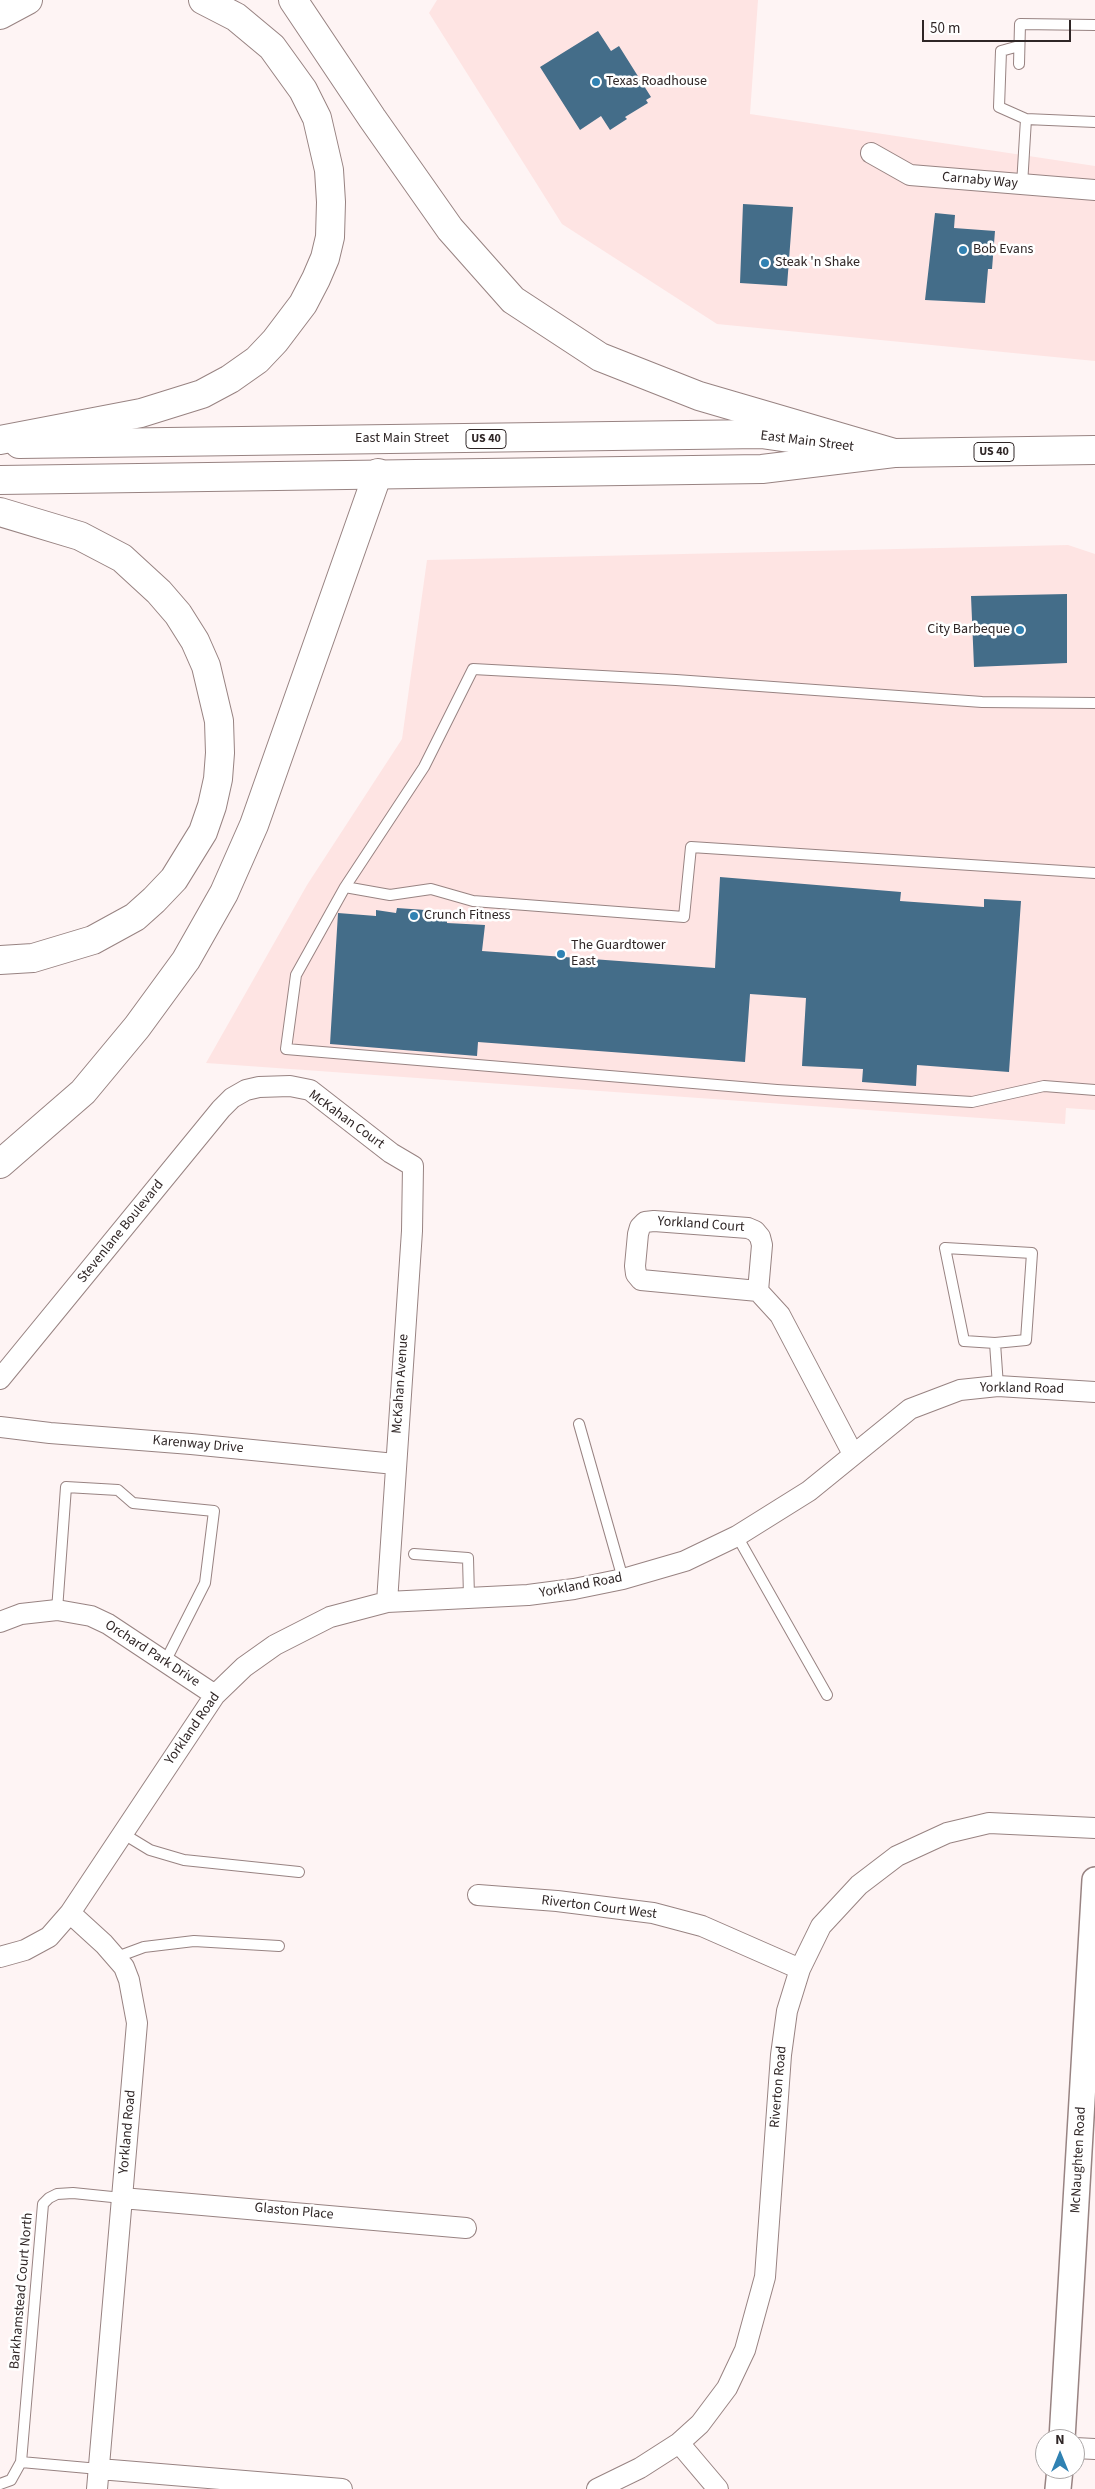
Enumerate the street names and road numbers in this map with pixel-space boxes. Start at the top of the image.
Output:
street label: Carnaby Way [941,169,1019,193]
street label: East Main Street [759,428,855,456]
road number: US 40 [466,429,506,448]
street label: East Main Street [355,431,449,447]
road number: US 40 [974,442,1014,462]
street label: McKahan Court [305,1087,387,1153]
street label: Stevenlane Boulevard [74,1177,168,1287]
street label: Yorkland Court [657,1214,745,1236]
street label: McKahan Avenue [389,1334,413,1434]
street label: Yorkland Road [980,1380,1064,1398]
street label: Karenway Drive [152,1433,244,1457]
street label: Yorkland Road [538,1570,624,1602]
street label: Orchard Park Drive [101,1617,203,1691]
street label: Yorkland Road [162,1690,224,1768]
street label: Riverton Court West [540,1893,658,1923]
street label: Riverton Road [767,2045,791,2129]
street label: Yorkland Road [116,2089,140,2175]
street label: McNaughten Road [1068,2106,1090,2214]
street label: Glaston Place [254,2200,334,2224]
street label: Barkhamstead Court North [7,2212,37,2370]

